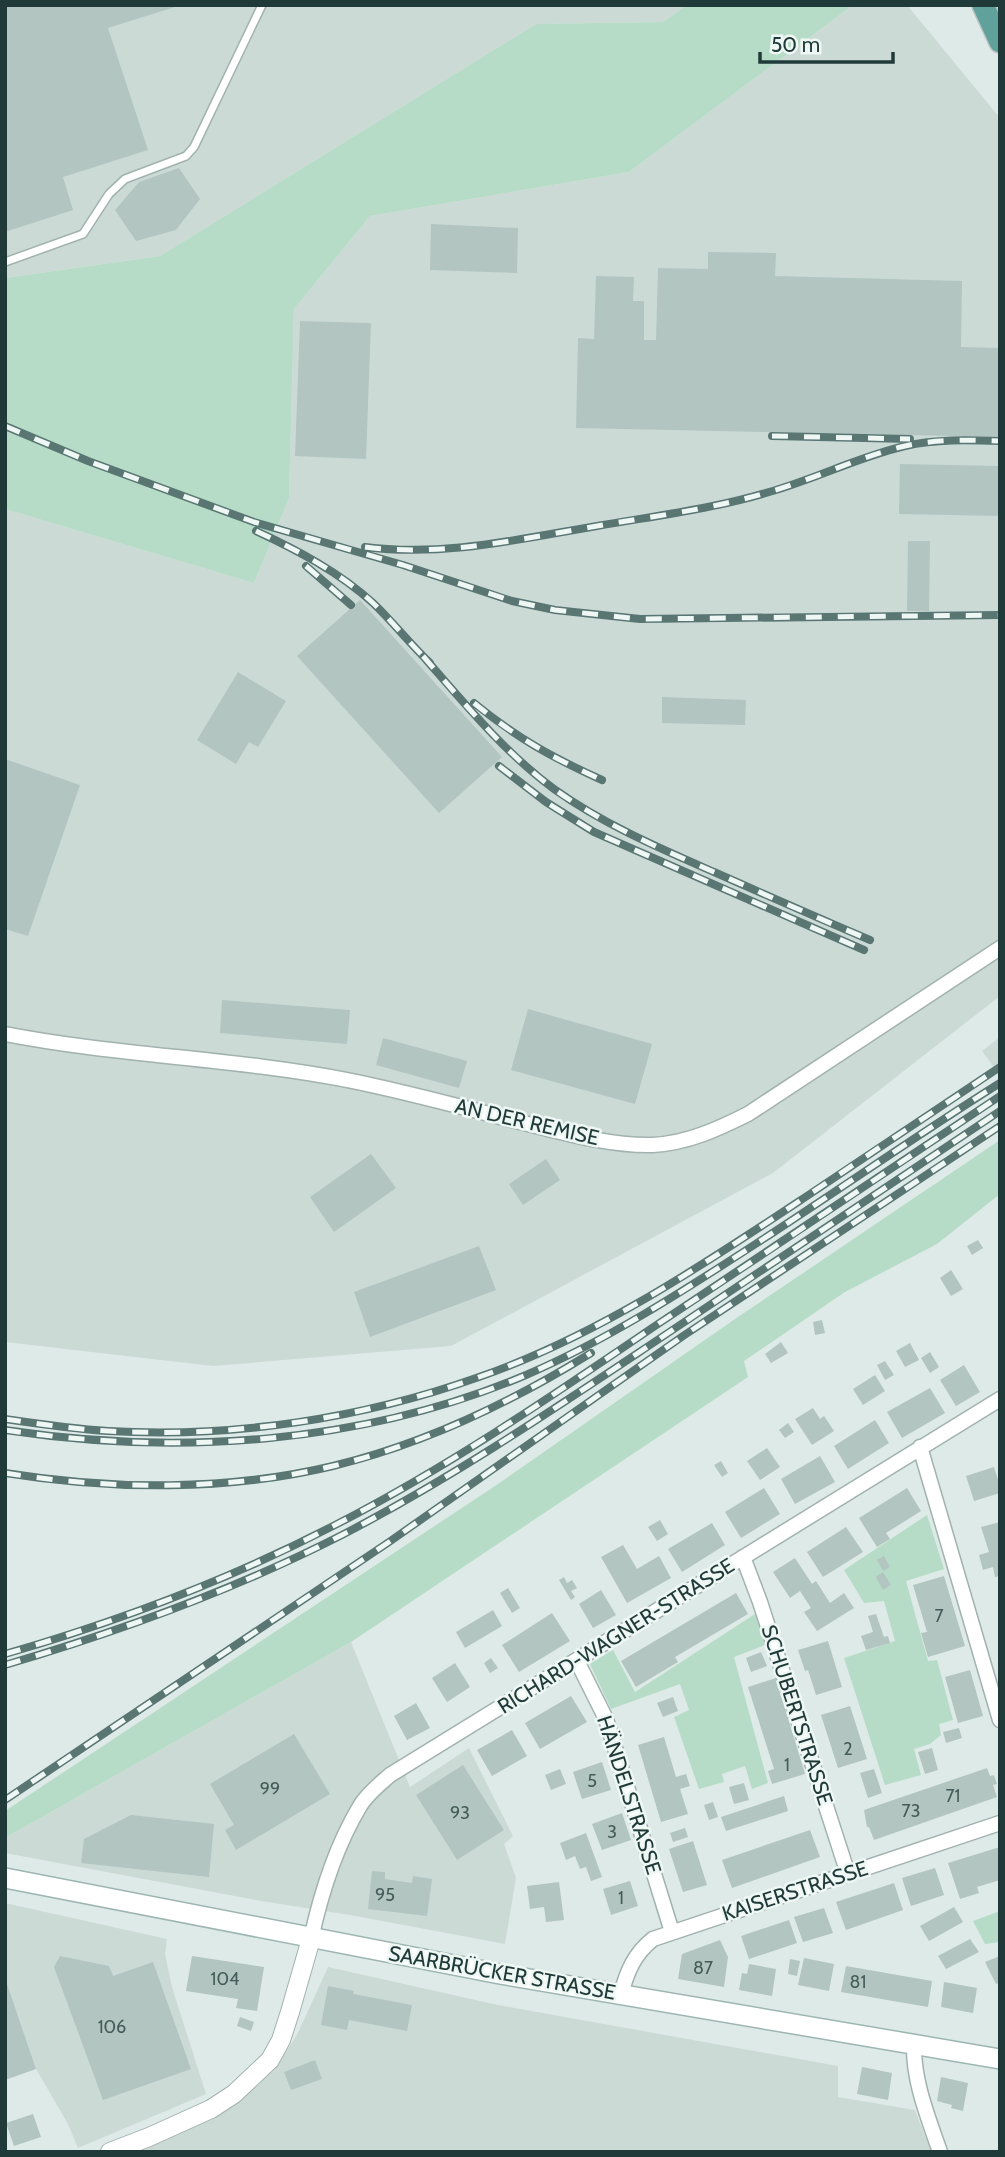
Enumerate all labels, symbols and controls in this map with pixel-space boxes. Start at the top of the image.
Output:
scale bar [760,21,893,65]
text: 50 m [771,32,820,57]
street label: AN DER REMISE [453,1093,602,1150]
street label: RICHARD-WAGNER-STRASSE [493,1552,739,1719]
house number: 7 [934,1605,944,1627]
street label: SCHUBERTSTRASSE [757,1621,838,1808]
street label: HÄNDELSTRASSE [592,1712,667,1877]
house number: 2 [843,1738,853,1760]
house number: 1 [784,1754,790,1776]
house number: 5 [587,1770,597,1792]
house number: 99 [260,1778,280,1800]
house number: 71 [946,1785,960,1807]
house number: 73 [902,1800,920,1822]
house number: 93 [450,1802,470,1824]
house number: 3 [607,1821,617,1843]
street label: KAISERSTRASSE [719,1855,871,1926]
house number: 95 [375,1884,395,1906]
house number: 1 [618,1887,624,1909]
street label: SAARBRÜCKER STRASSE [387,1940,618,2005]
house number: 87 [693,1957,713,1979]
house number: 104 [211,1968,239,1990]
house number: 81 [850,1971,866,1993]
house number: 106 [98,2016,126,2038]

